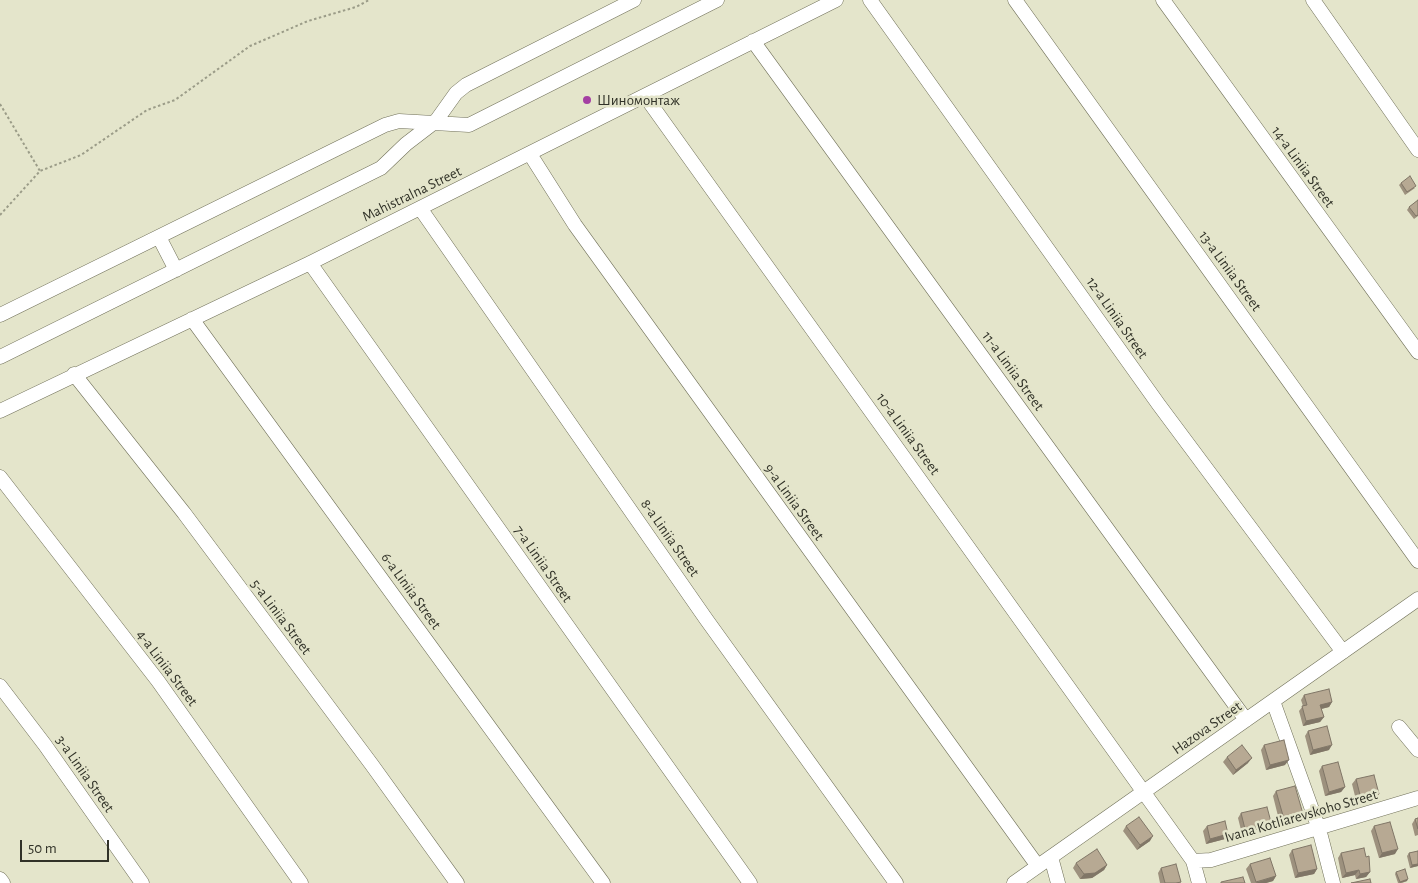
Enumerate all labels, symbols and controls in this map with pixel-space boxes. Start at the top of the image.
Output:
place label: Шиномонтаж [597,91,680,109]
marker: Шиномонтаж [581,94,593,106]
street label: 14-a Liniia Street [1268,123,1338,211]
street label: Mahistralna Street [359,162,465,226]
street label: 13-a Liniia Street [1195,227,1265,315]
street label: 12-a Liniia Street [1082,274,1152,362]
street label: 11-a Liniia Street [978,328,1048,414]
street label: 10-a Liniia Street [872,390,944,478]
street label: 9-a Liniia Street [760,460,828,544]
street label: 8-a Liniia Street [637,496,703,580]
street label: 7-a Liniia Street [510,522,576,606]
street label: 6-a Liniia Street [377,549,445,633]
street label: 5-a Liniia Street [247,576,315,658]
street label: 4-a Liniia Street [132,626,202,710]
street label: Hazova Street [1169,697,1245,759]
street label: 3-a Liniia Street [52,732,118,816]
street label: Ivana Kotliarevskoho Street [1222,786,1380,846]
scale bar [22,830,111,862]
text: 50 m [28,841,57,856]

